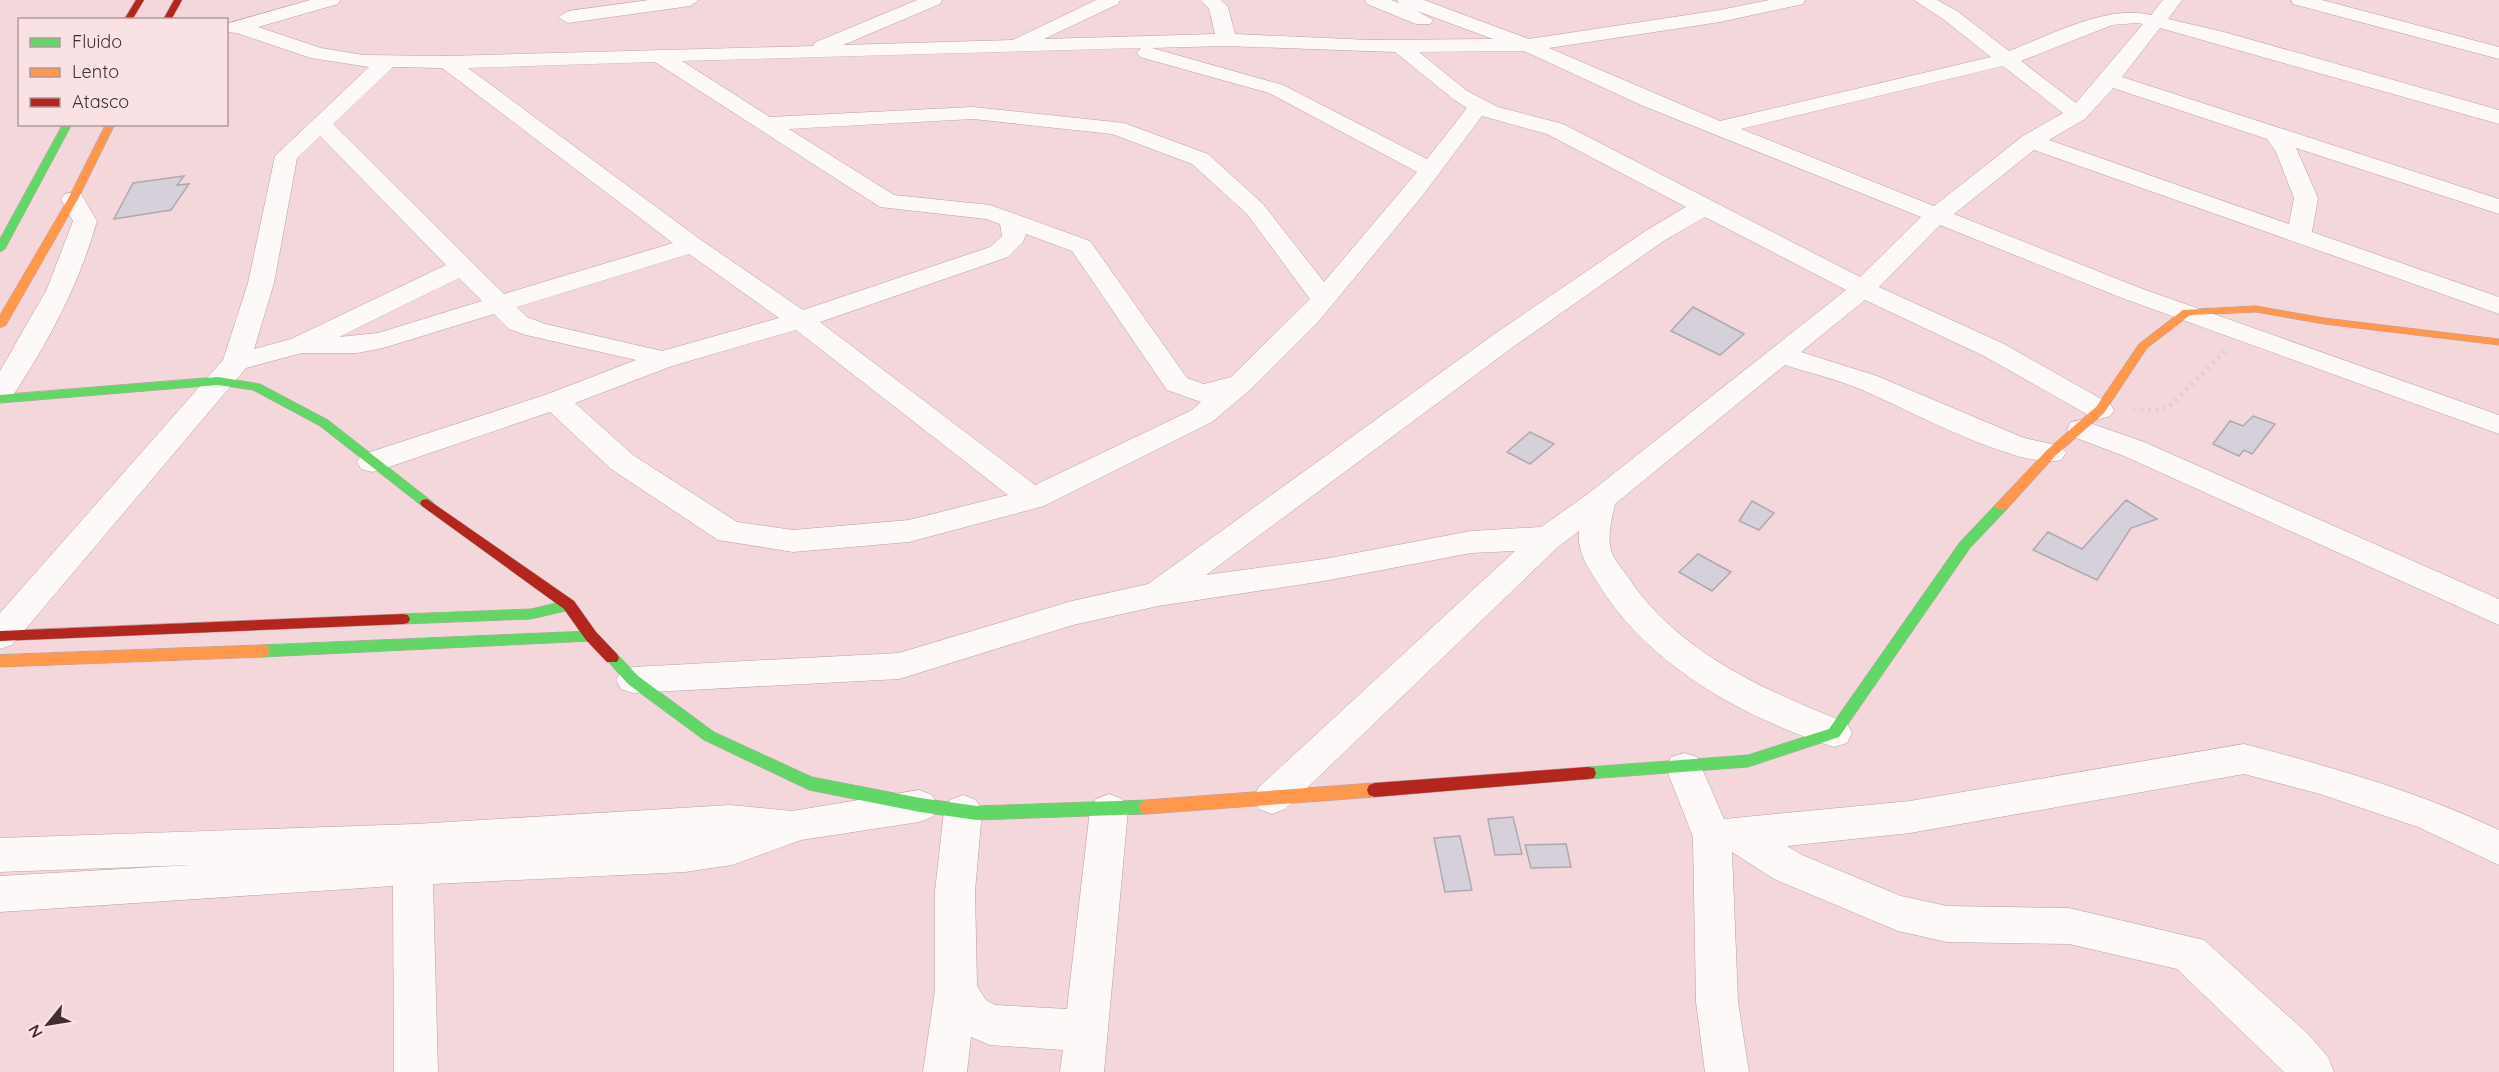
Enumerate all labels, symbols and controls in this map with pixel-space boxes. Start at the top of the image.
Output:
legend [18,18,228,126]
text: Fluido [72,30,122,53]
text: Lento [72,60,119,83]
text: Atasco [72,90,129,113]
north arrow [18,994,78,1054]
text: N [23,1021,47,1042]

